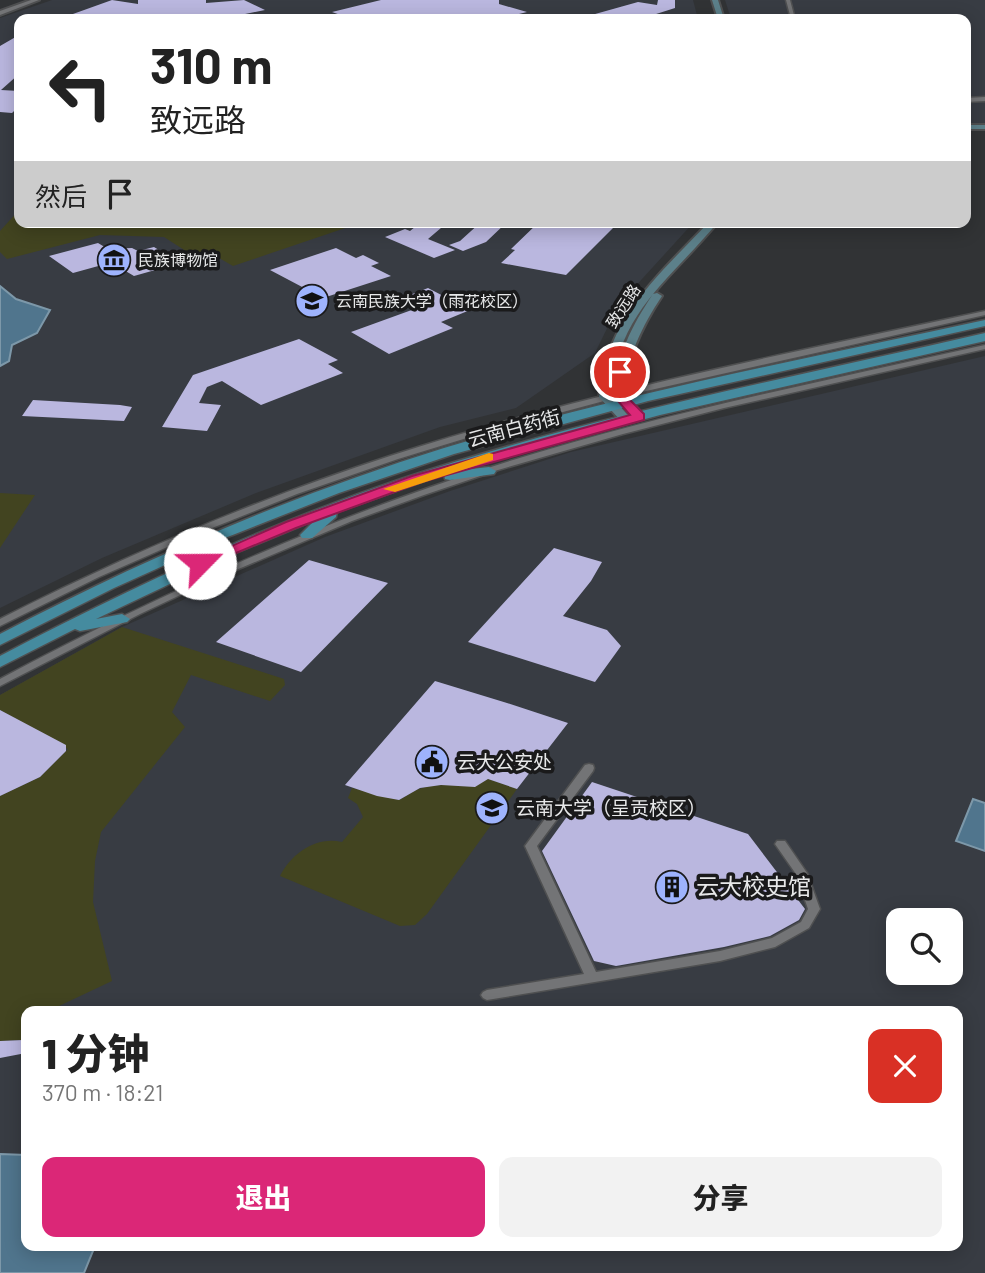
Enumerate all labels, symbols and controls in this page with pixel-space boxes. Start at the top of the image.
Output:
text: 310 m [150,35,272,94]
icon: left [35,42,126,133]
text: 致远路 [150,100,246,138]
icon: arrive [101,175,139,213]
text: 然后 [35,180,87,211]
museum icon: 民族博物馆 [95,241,133,279]
place label: 民族博物馆 [138,250,218,269]
street label: 致远路 [602,280,644,331]
school or university icon: 云南民族大学（雨花校区） [293,282,331,320]
place label: 云南民族大学（雨花校区） [336,291,528,310]
pin [590,342,650,402]
icon: arrive [601,353,639,391]
street label: 云南白药街 [465,404,563,451]
position arrow [163,526,237,600]
public building icon: 云大公安处 [413,743,451,781]
place label: 云大公安处 [457,750,552,773]
school or university icon: 云南大学（呈贡校区） [473,789,511,827]
place label: 云南大学（呈贡校区） [516,796,706,819]
building icon: 云大校史馆 [653,868,691,906]
place label: 云大校史馆 [696,872,811,900]
map controls [886,908,963,985]
button: search [886,908,963,985]
text: 1 分钟 [42,1027,149,1077]
button: close [868,1029,942,1103]
text: 370 m · 18:21 [42,1078,163,1106]
button: 退出 [42,1157,485,1237]
button: 分享 [499,1157,942,1237]

